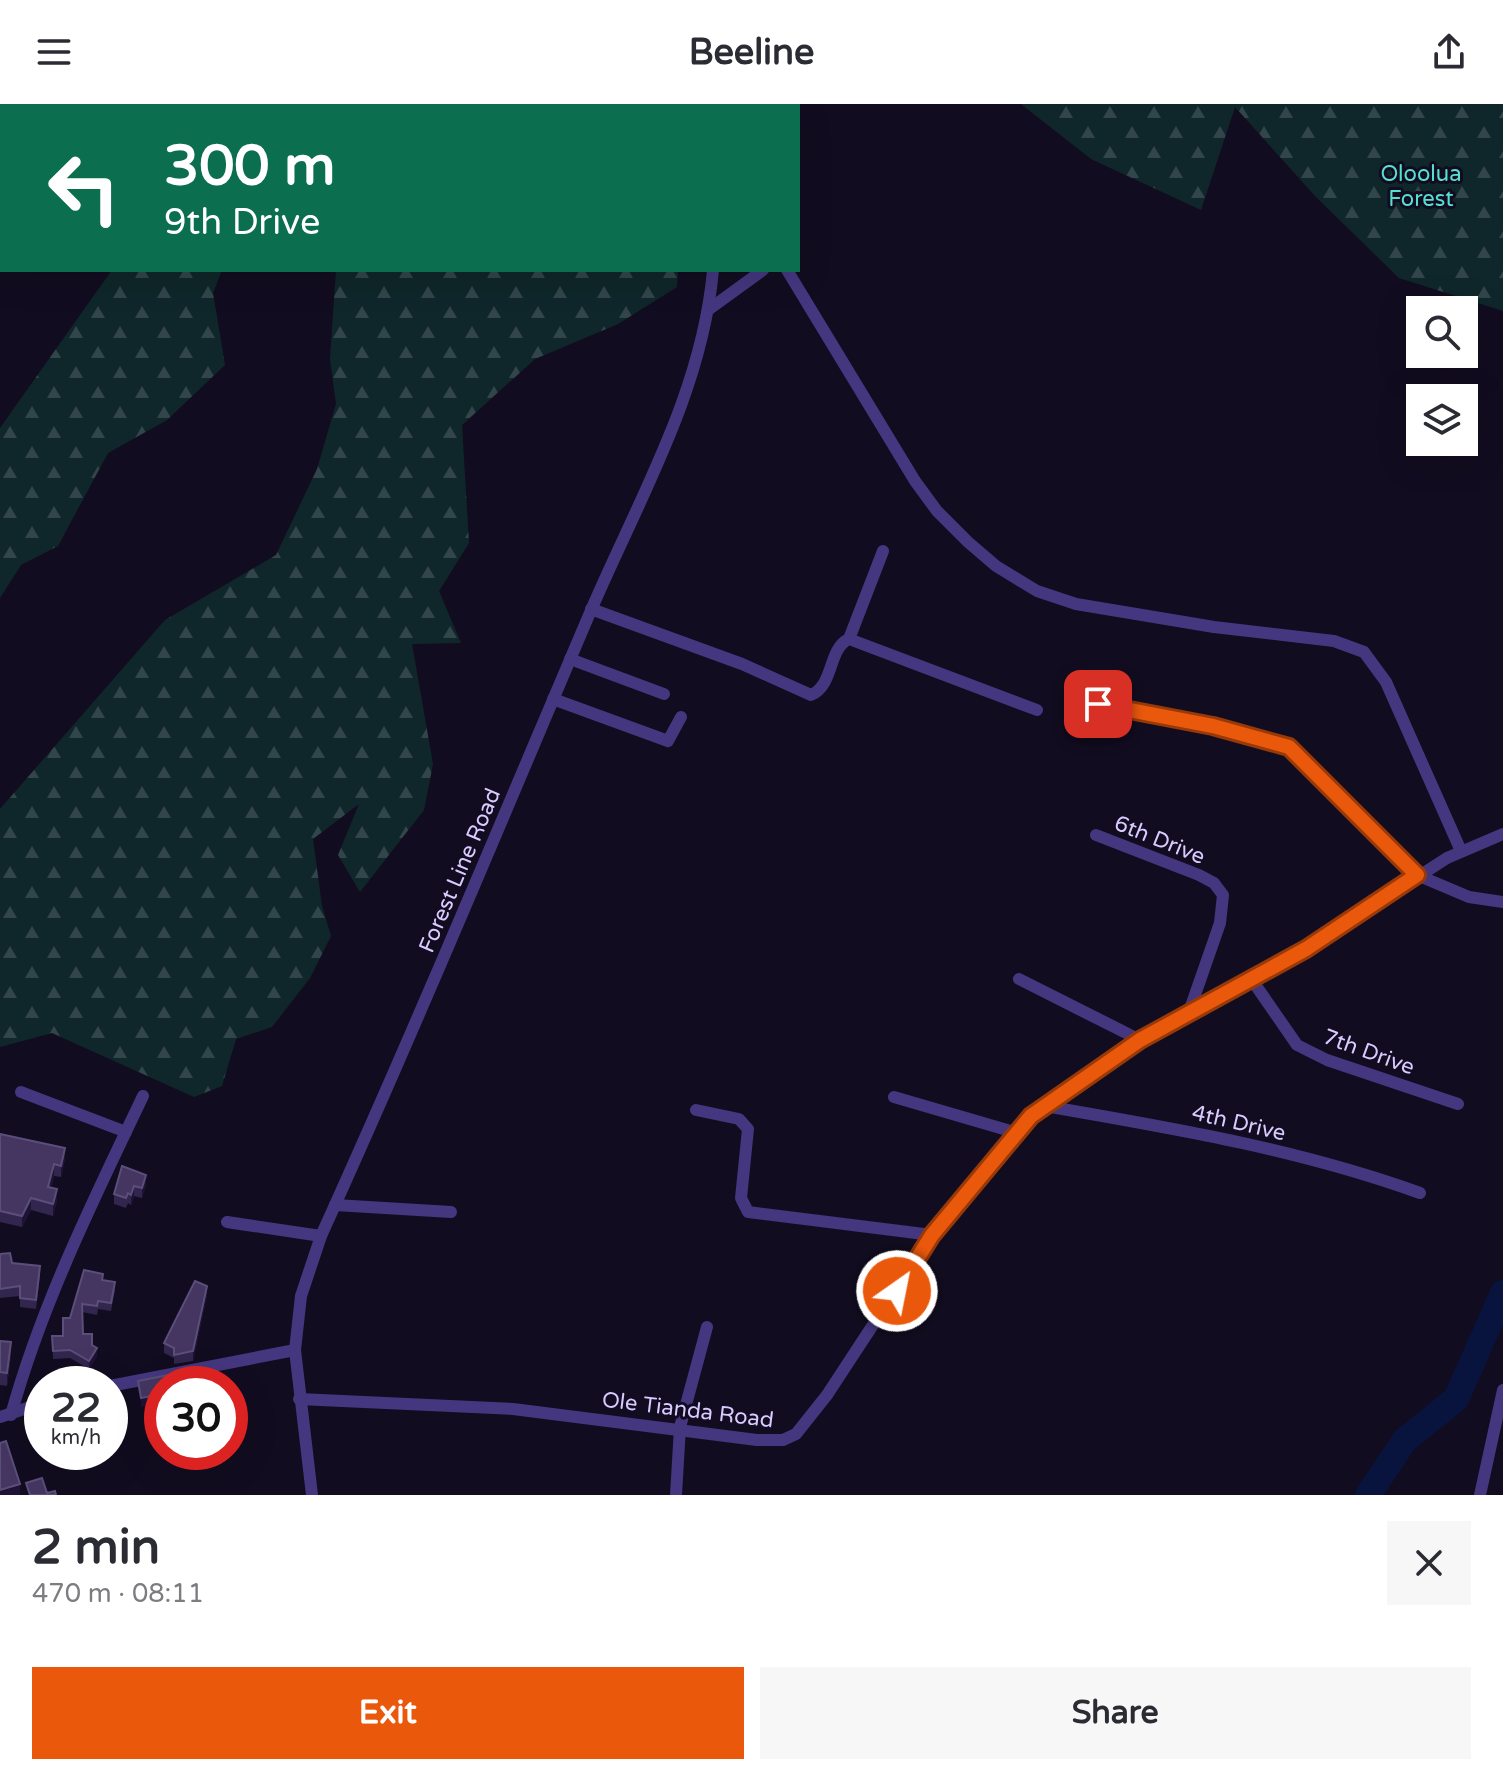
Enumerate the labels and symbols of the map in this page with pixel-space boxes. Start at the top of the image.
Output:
park label: Oloolua Forest [1380,161,1462,212]
pin [1064,670,1132,738]
street label: Forest Line Road [414,784,506,956]
street label: 6th Drive [1110,810,1209,870]
street label: 7th Drive [1319,1023,1418,1080]
street label: 4th Drive [1189,1100,1288,1146]
position arrow [855,1249,939,1333]
speed limit sign: 30 [144,1366,248,1470]
street label: Ole Tianda Road [600,1387,775,1433]

